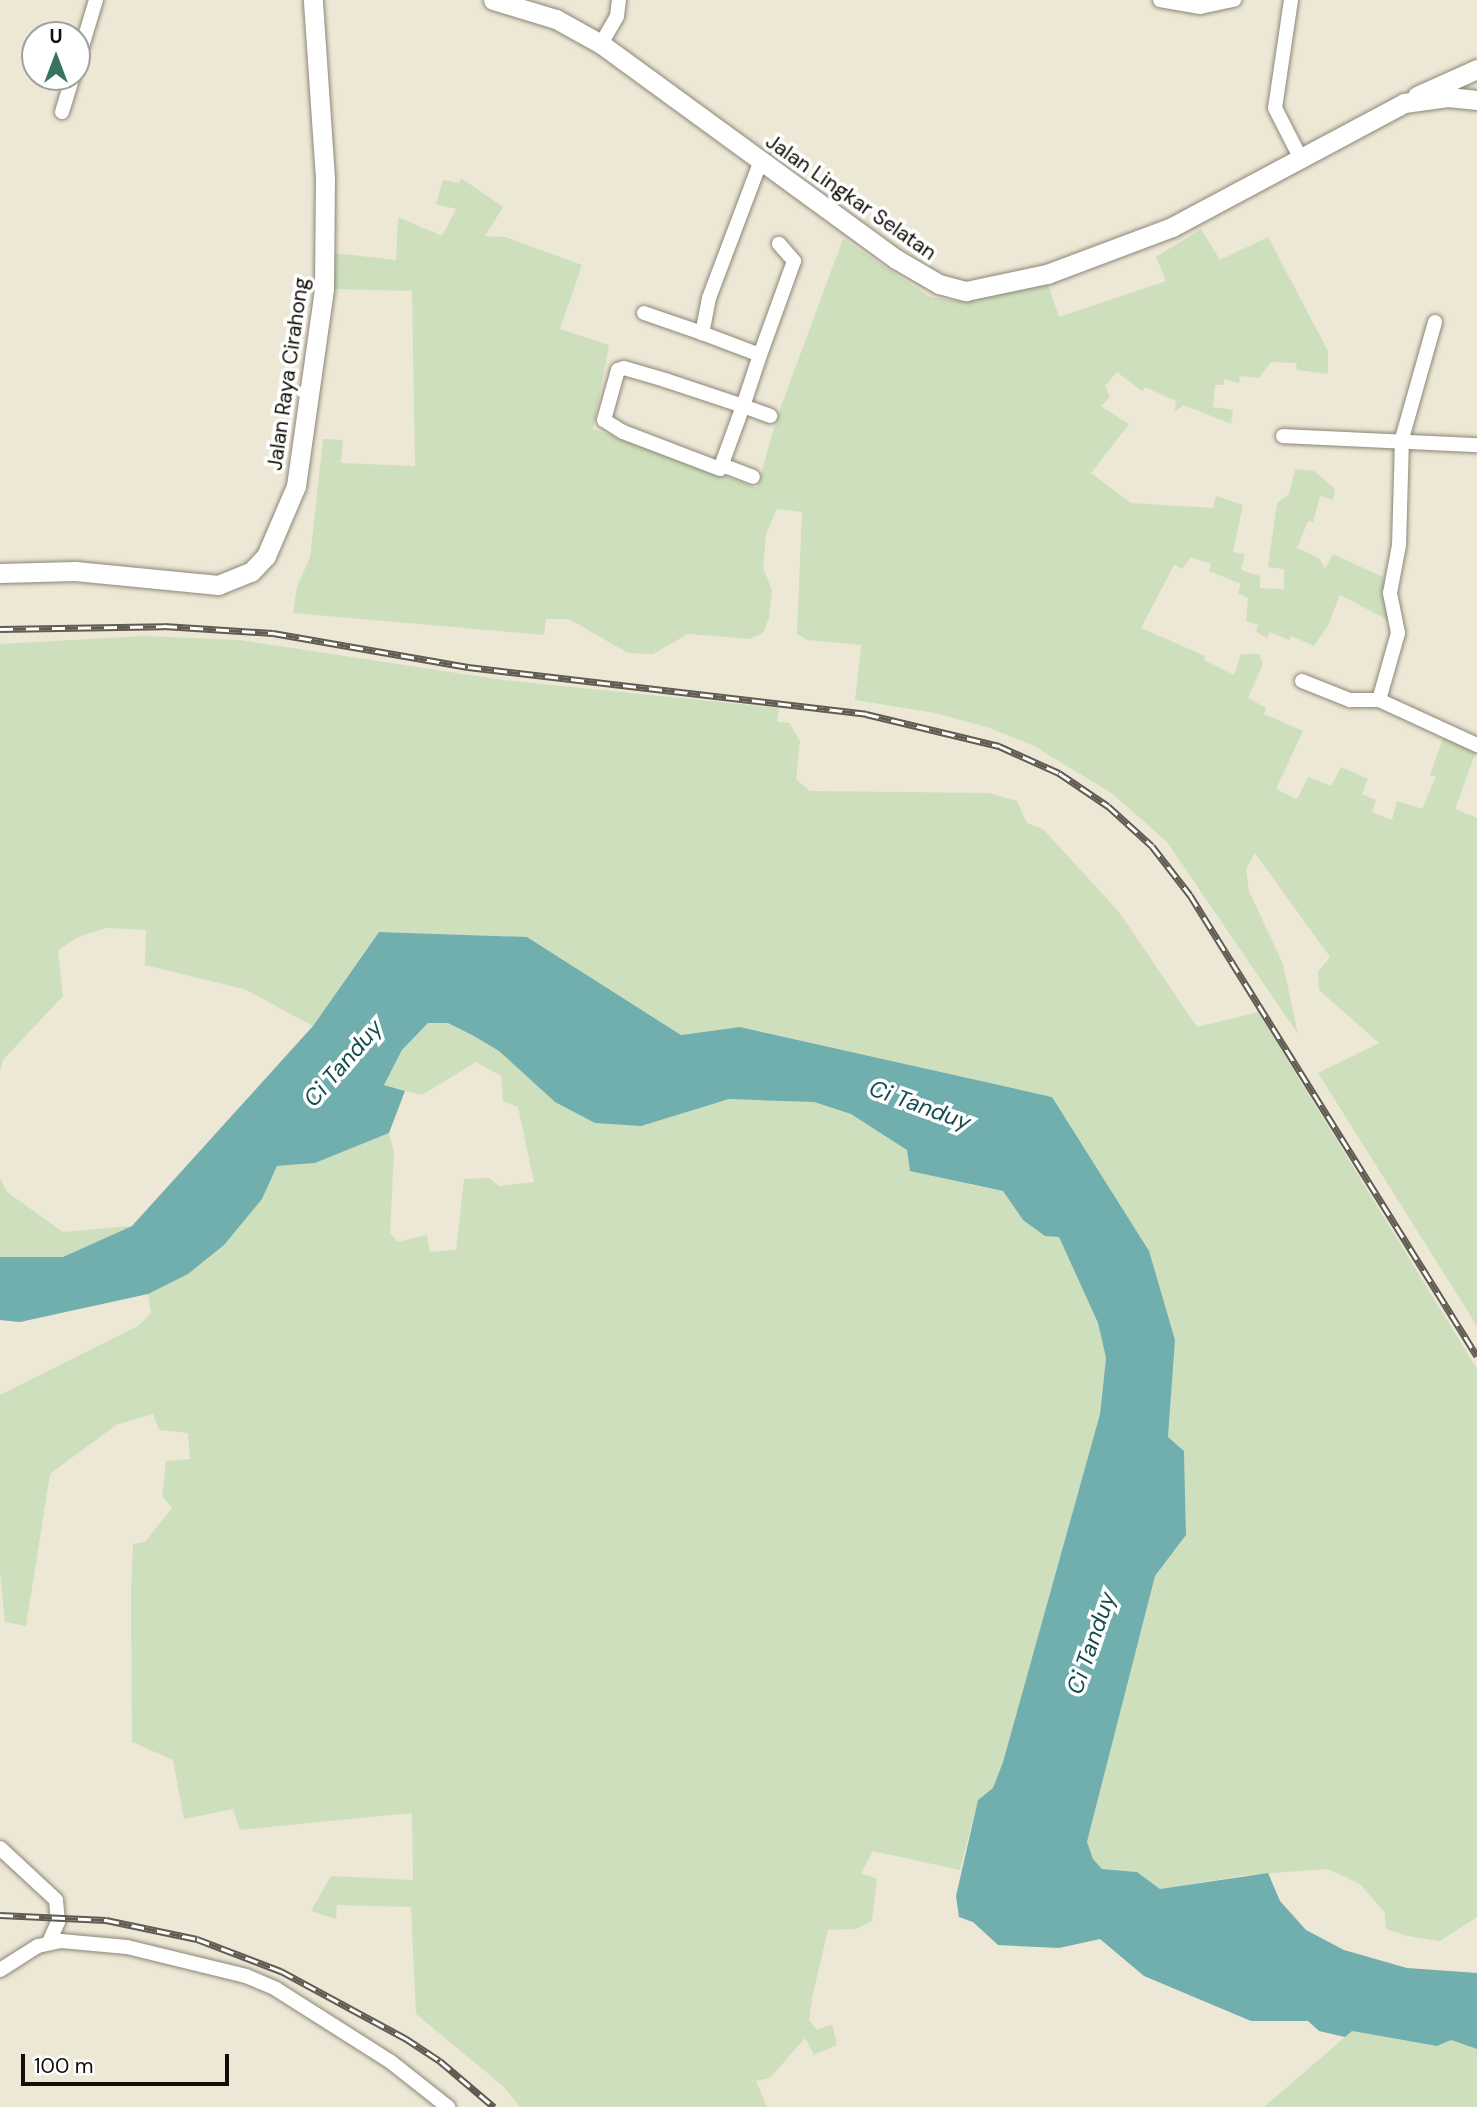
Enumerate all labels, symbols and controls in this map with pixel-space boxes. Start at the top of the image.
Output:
north arrow [21,21,91,91]
text: U [49,24,63,49]
street label: Jalan Lingkar Selatan [761,129,941,265]
street label: Jalan Raya Cirahong [262,276,314,472]
water label: Ci Tanduy [298,1014,388,1112]
water label: Ci Tanduy [865,1074,975,1136]
water label: Ci Tanduy [1061,1588,1121,1698]
scale bar [24,2040,233,2084]
text: 100 m [34,2052,94,2080]

